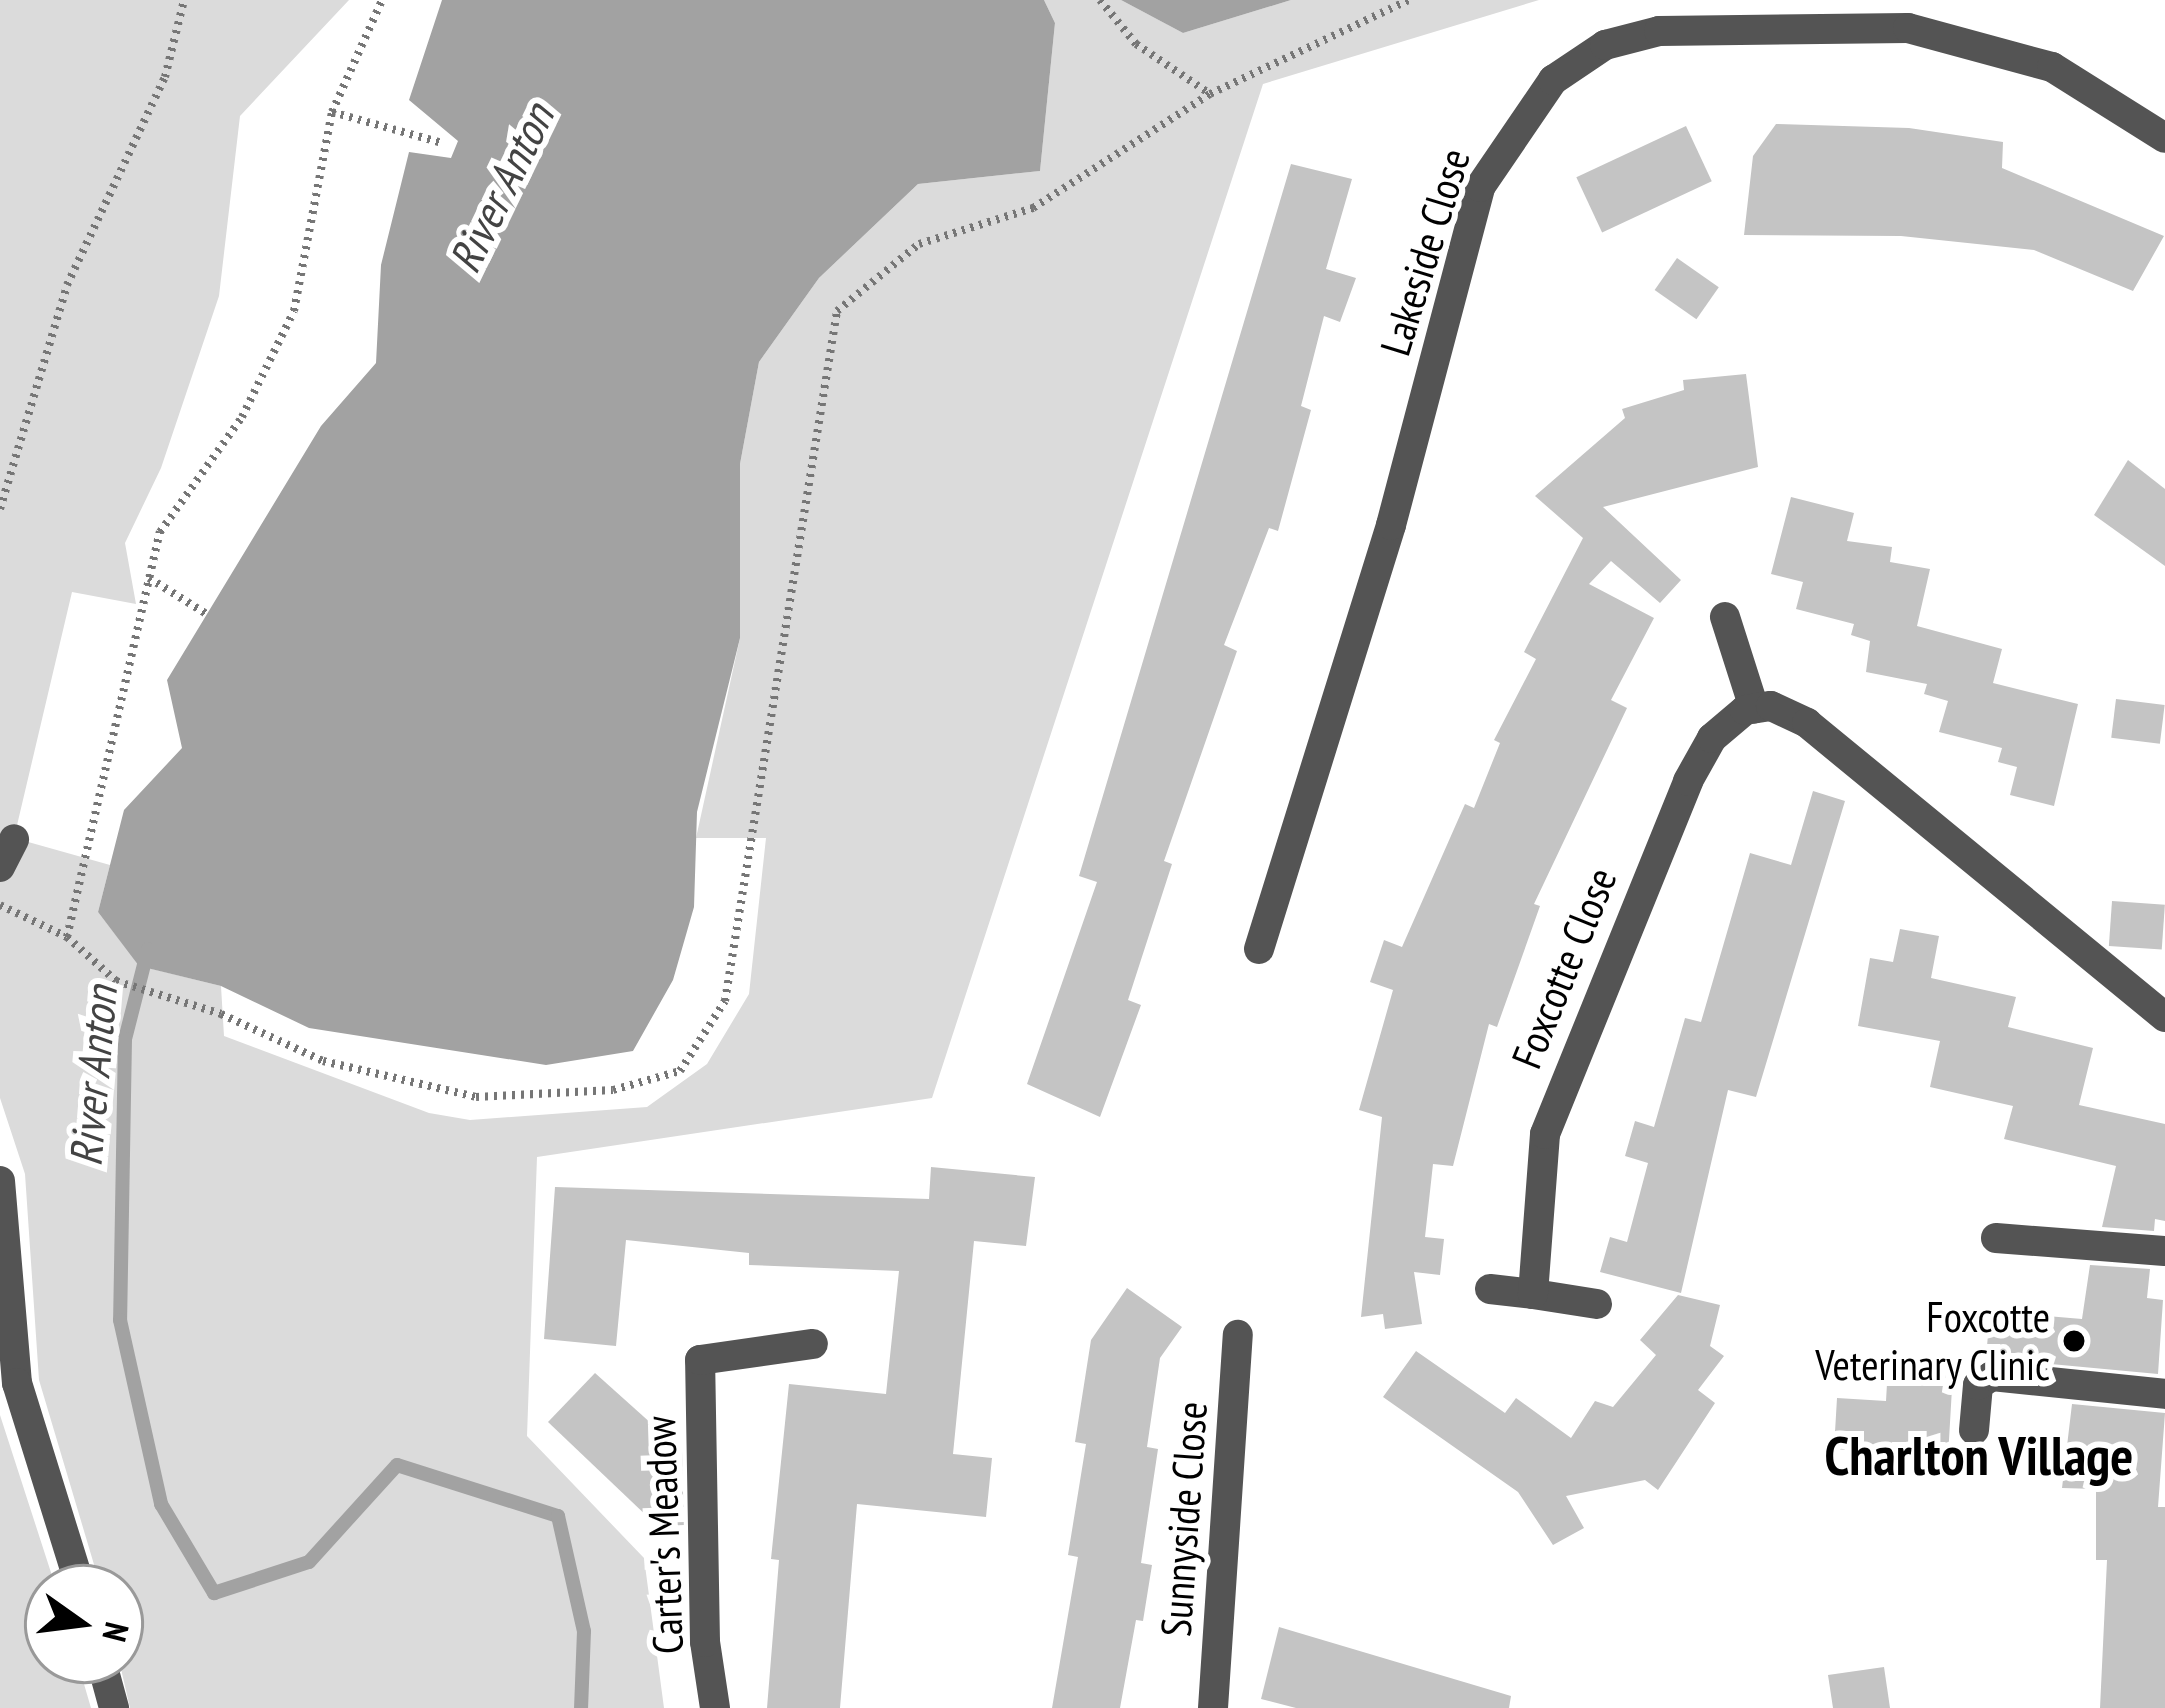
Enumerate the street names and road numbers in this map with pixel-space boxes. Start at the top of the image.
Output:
street label: Lakeside Close [1370,143,1480,361]
street label: Foxcotte Close [1501,861,1627,1075]
street label: Sunnyside Close [1151,1400,1217,1638]
street label: Carter's Meadow [635,1415,693,1655]

